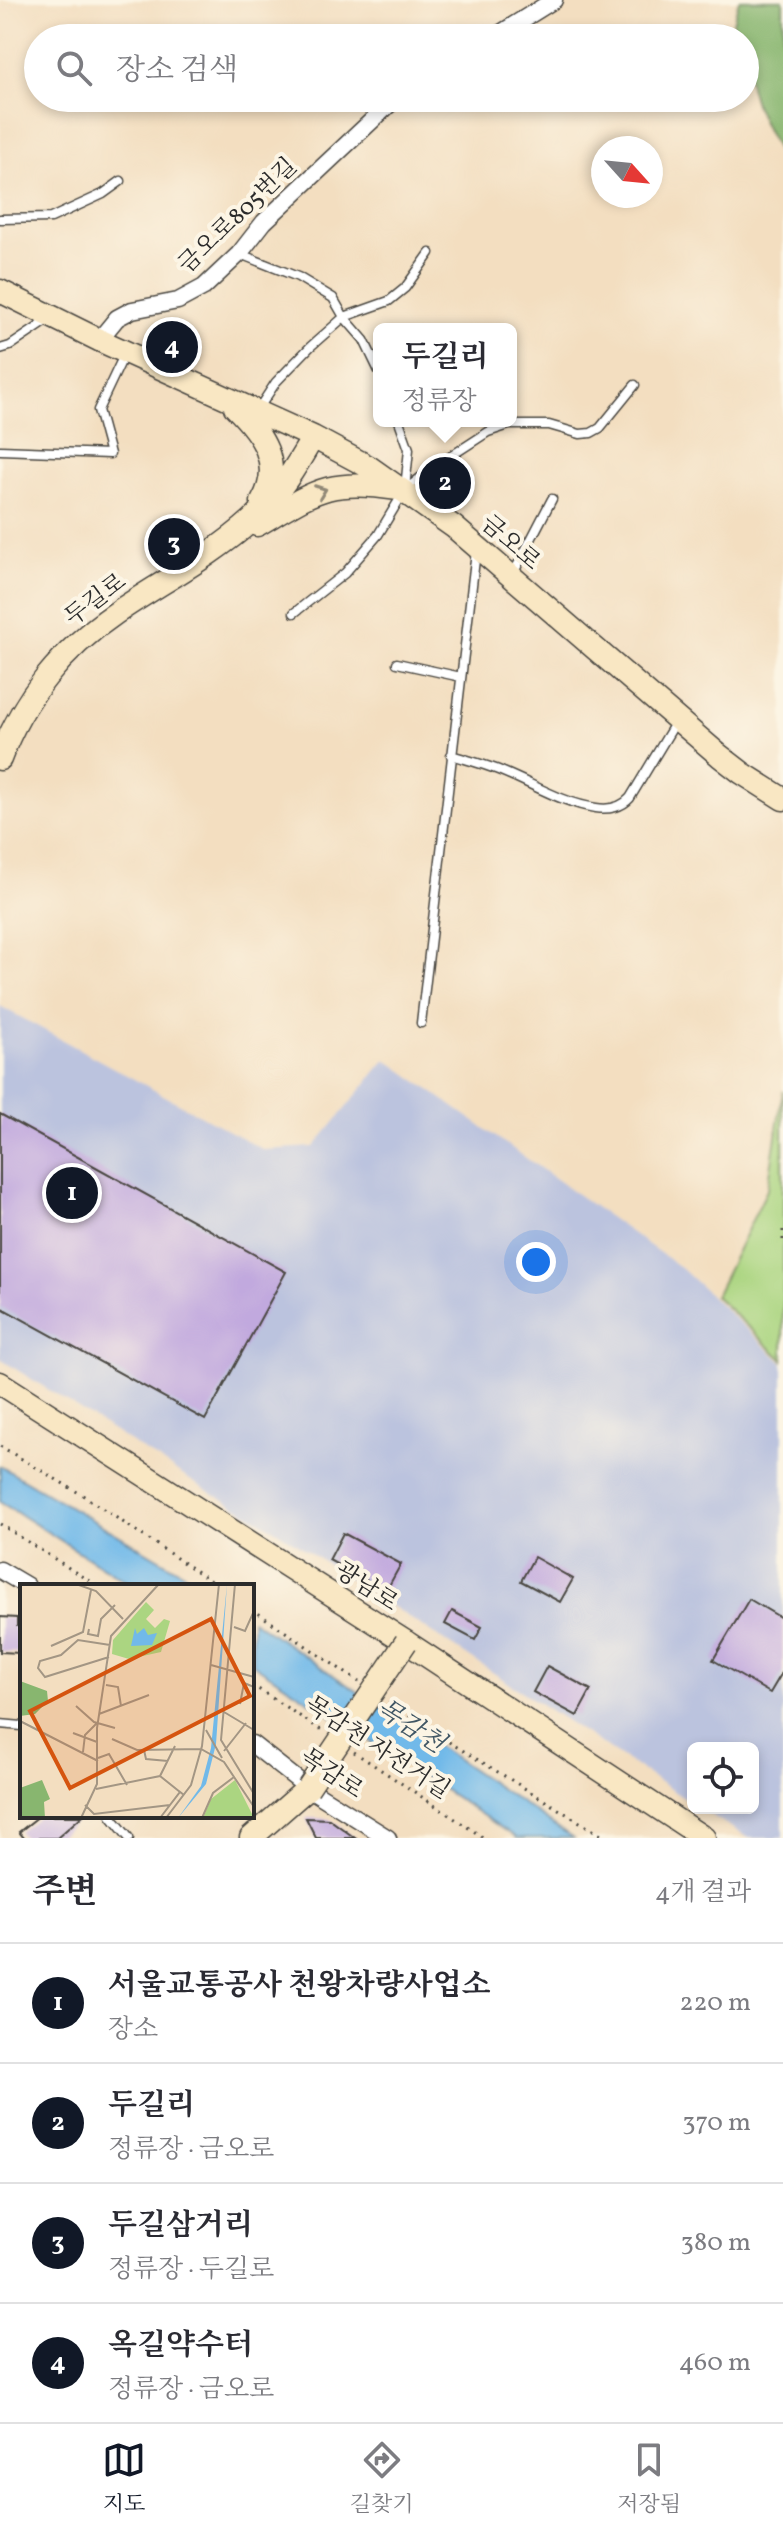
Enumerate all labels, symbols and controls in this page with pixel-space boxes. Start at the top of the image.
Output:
search box [24,24,759,112]
icon: search [52,46,96,90]
text: 장소 검색 [116,50,238,92]
north arrow [591,136,663,208]
street label: 금오로805번길 [171,151,306,282]
pin: 4 [146,317,198,377]
popup [373,323,517,427]
text: 두길리 [402,337,488,379]
text: 정류장 [402,384,477,420]
pin: 2 [419,453,471,513]
one-way arrow [313,484,327,501]
street label: 금오로 [472,508,547,579]
pin: 3 [148,514,200,574]
street label: 두길로 [58,566,134,635]
pin: 1 [46,1163,98,1223]
your location [516,1242,556,1282]
street label: 광남로 [327,1554,404,1621]
inset map [20,1584,254,1818]
street label: 목감천 자전거길 [298,1689,456,1808]
water label: 목감천 [369,1691,453,1763]
street label: 목감로 [293,1741,369,1808]
map controls [687,1742,759,1814]
button: locate [687,1742,759,1814]
text: 주변 [32,1870,98,1917]
text: 4개 결과 [655,1875,751,1911]
text: 서울교통공사 천왕차량사업소 [108,1965,491,2007]
text: 1 [53,1985,63,2021]
text: 220 m [679,1985,751,2021]
text: 장소 [108,2012,158,2048]
text: 두길리 [108,2085,195,2127]
text: 2 [51,2105,65,2141]
text: 370 m [682,2105,751,2141]
text: 정류장 · 금오로 [108,2132,274,2168]
text: 두길삼거리 [108,2205,253,2247]
text: 3 [51,2225,65,2261]
text: 380 m [681,2225,751,2261]
text: 정류장 · 두길로 [108,2252,274,2288]
text: 옥길약수터 [108,2325,253,2367]
text: 4 [50,2345,66,2381]
text: 460 m [679,2345,751,2381]
text: 정류장 · 금오로 [108,2372,274,2408]
tab: 지도 [102,2438,146,2521]
tab: 길찾기 [350,2438,413,2521]
tab: 저장됨 [617,2438,681,2521]

